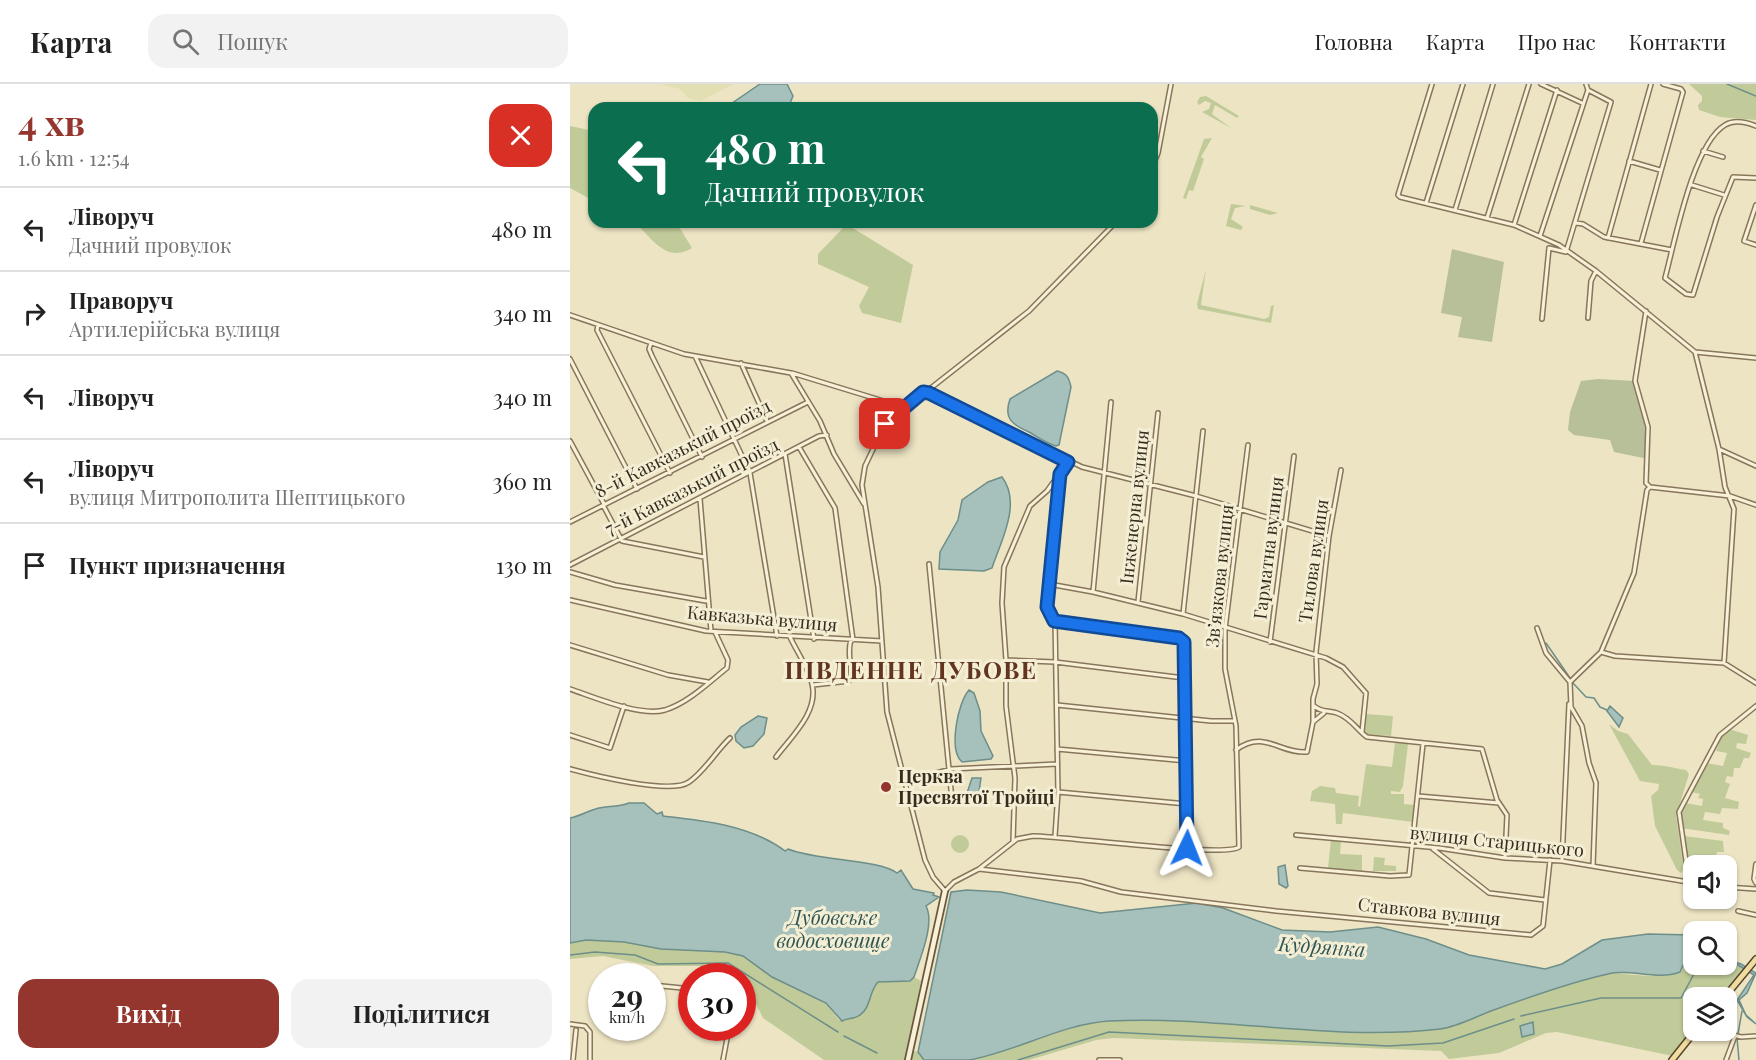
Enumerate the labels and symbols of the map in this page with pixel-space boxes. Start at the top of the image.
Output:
street label: 8-й Кавказький проїзд [591,393,775,503]
pin [859,398,910,449]
street label: Інженерна вулиця [1114,428,1154,585]
street label: 7-й Кавказький проїзд [601,432,783,540]
street label: Гарматна вулиця [1247,475,1289,621]
street label: Тилова вулиця [1292,497,1334,624]
street label: Звʼязкова вулиця [1200,503,1238,649]
street label: Кавказька вулиця [686,599,839,637]
district label: ПІВДЕННЕ ДУБОВЕ [784,653,1038,685]
place label: Церква Пресвятої Тройці [898,764,1055,809]
marker: Церква Пресвятої Тройці [879,780,893,794]
position arrow [1155,816,1219,880]
street label: вулиця Старицького [1409,820,1586,862]
street label: Ставкова вулиця [1357,892,1502,930]
water label: Дубовське водосховище [776,903,890,953]
water label: Кудрянка [1277,929,1367,962]
speed limit sign: 30 [678,963,756,1041]

